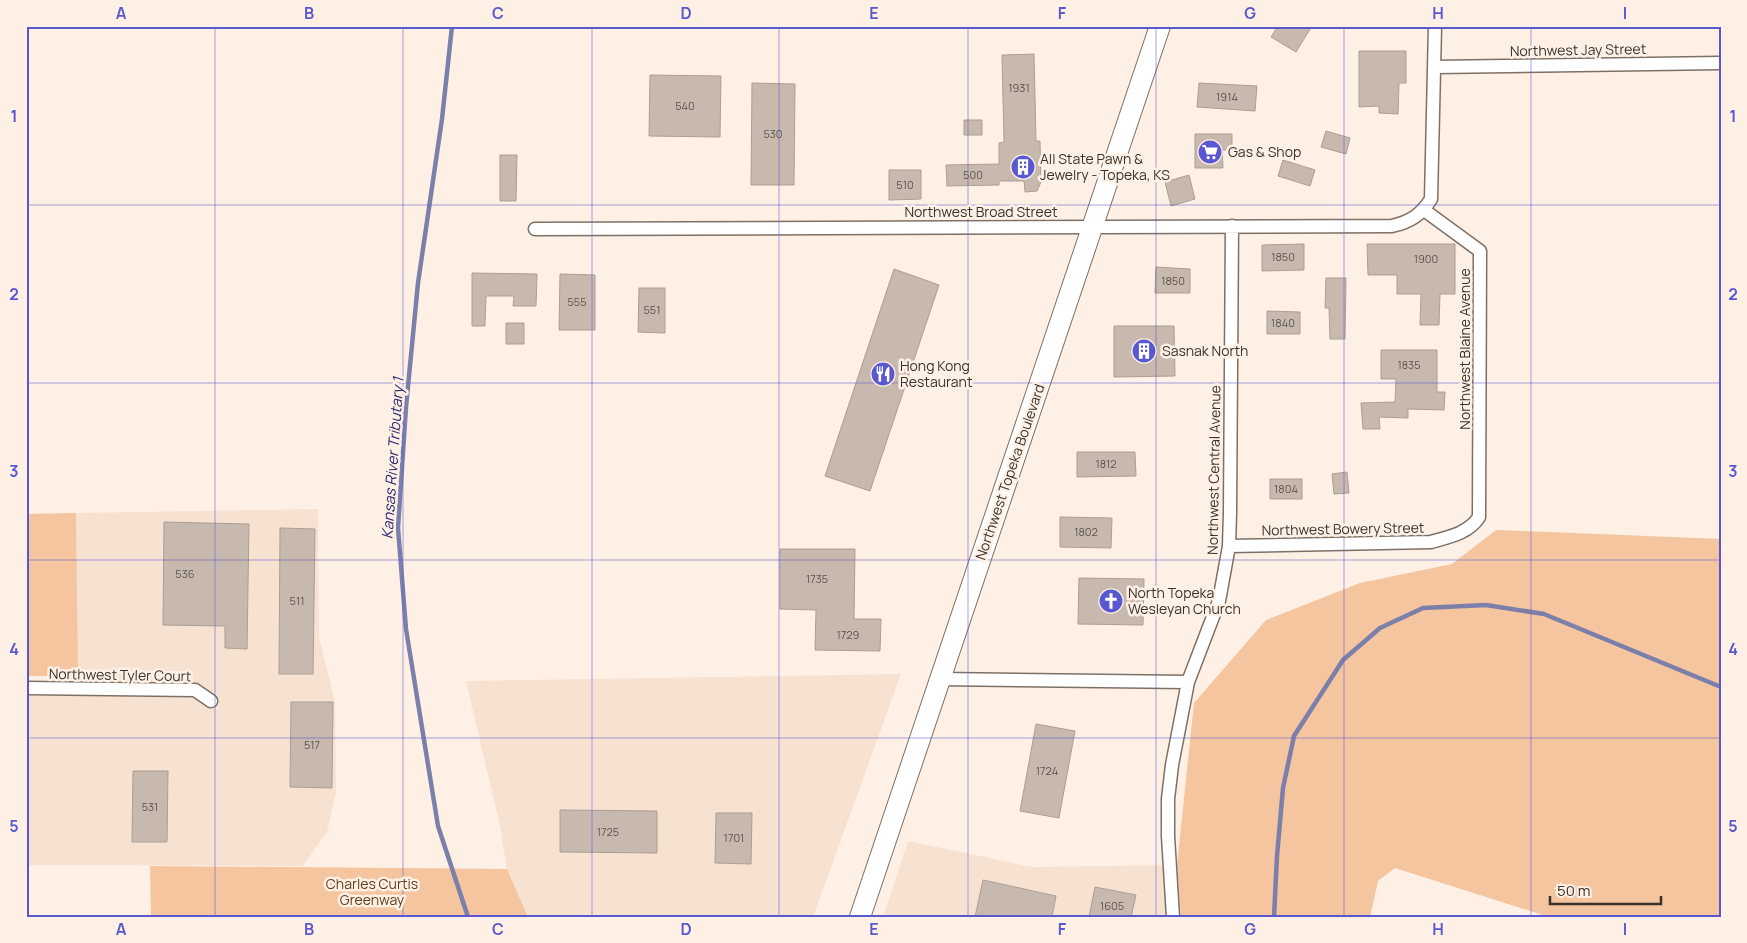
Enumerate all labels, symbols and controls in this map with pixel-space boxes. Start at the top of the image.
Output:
text: A [116,2,127,24]
text: B [304,2,314,24]
text: C [492,2,504,24]
text: D [680,2,692,24]
text: E [869,2,879,24]
text: F [1058,2,1067,24]
text: G [1244,2,1256,24]
text: H [1432,2,1444,24]
text: I [1623,2,1627,24]
street label: Northwest Jay Street [1510,39,1647,60]
house number: 1931 [1008,80,1030,95]
house number: 1914 [1216,89,1238,104]
house number: 540 [675,98,695,113]
text: 1 [10,105,18,127]
text: 1 [1729,105,1737,127]
house number: 530 [763,126,783,141]
supermarket icon: Gas & Shop [1197,139,1223,165]
place label: Gas & Shop [1228,142,1301,161]
place label: All State Pawn & Jewelry - Topeka, KS [1040,149,1170,184]
building icon: All State Pawn & Jewelry - Topeka, KS [1010,154,1036,180]
house number: 500 [963,167,983,182]
house number: 510 [896,177,914,192]
street label: Northwest Broad Street [905,202,1058,221]
house number: 1850 [1271,249,1295,264]
house number: 1900 [1414,251,1438,266]
street label: Northwest Blaine Avenue [1455,268,1474,430]
house number: 1850 [1161,273,1185,288]
text: 2 [9,283,19,305]
text: 2 [1728,283,1738,305]
house number: 555 [567,294,587,309]
house number: 551 [644,302,661,317]
house number: 1840 [1271,315,1295,330]
building icon: Sasnak North [1131,338,1157,364]
place label: Sasnak North [1162,341,1248,360]
place label: Hong Kong Restaurant [900,356,973,391]
house number: 1835 [1397,357,1421,372]
restaurant icon: Hong Kong Restaurant [870,361,896,387]
water label: Kansas River Tributary 1 [376,375,409,540]
street label: Northwest Topeka Boulevard [970,381,1049,562]
street label: Northwest Central Avenue [1203,385,1224,555]
house number: 1812 [1095,456,1117,471]
text: 3 [9,460,19,482]
text: 3 [1728,460,1738,482]
house number: 1804 [1274,481,1298,496]
street label: Northwest Bowery Street [1261,518,1425,539]
house number: 1802 [1074,524,1098,539]
house number: 536 [175,566,195,581]
house number: 1735 [806,571,828,586]
place label: North Topeka Wesleyan Church [1128,583,1241,618]
church icon: North Topeka Wesleyan Church [1098,588,1124,614]
house number: 511 [290,593,304,608]
house number: 1729 [837,627,860,642]
text: 4 [9,638,19,660]
text: 4 [1728,638,1738,660]
street label: Northwest Tyler Court [49,664,192,685]
house number: 517 [304,737,320,752]
house number: 1724 [1036,763,1058,778]
house number: 531 [142,799,158,814]
text: 5 [9,815,19,837]
text: 5 [1728,815,1738,837]
house number: 1725 [597,824,619,839]
house number: 1701 [724,830,744,845]
scale bar [1550,873,1661,905]
park label: Charles Curtis Greenway [326,874,418,909]
text: 50 m [1557,880,1591,901]
house number: 1605 [1100,898,1124,913]
text: A [116,918,127,940]
text: B [304,918,314,940]
text: C [492,918,504,940]
text: D [680,918,692,940]
text: E [869,918,879,940]
text: F [1058,918,1067,940]
text: G [1244,918,1256,940]
text: H [1432,918,1444,940]
text: I [1623,918,1627,940]

